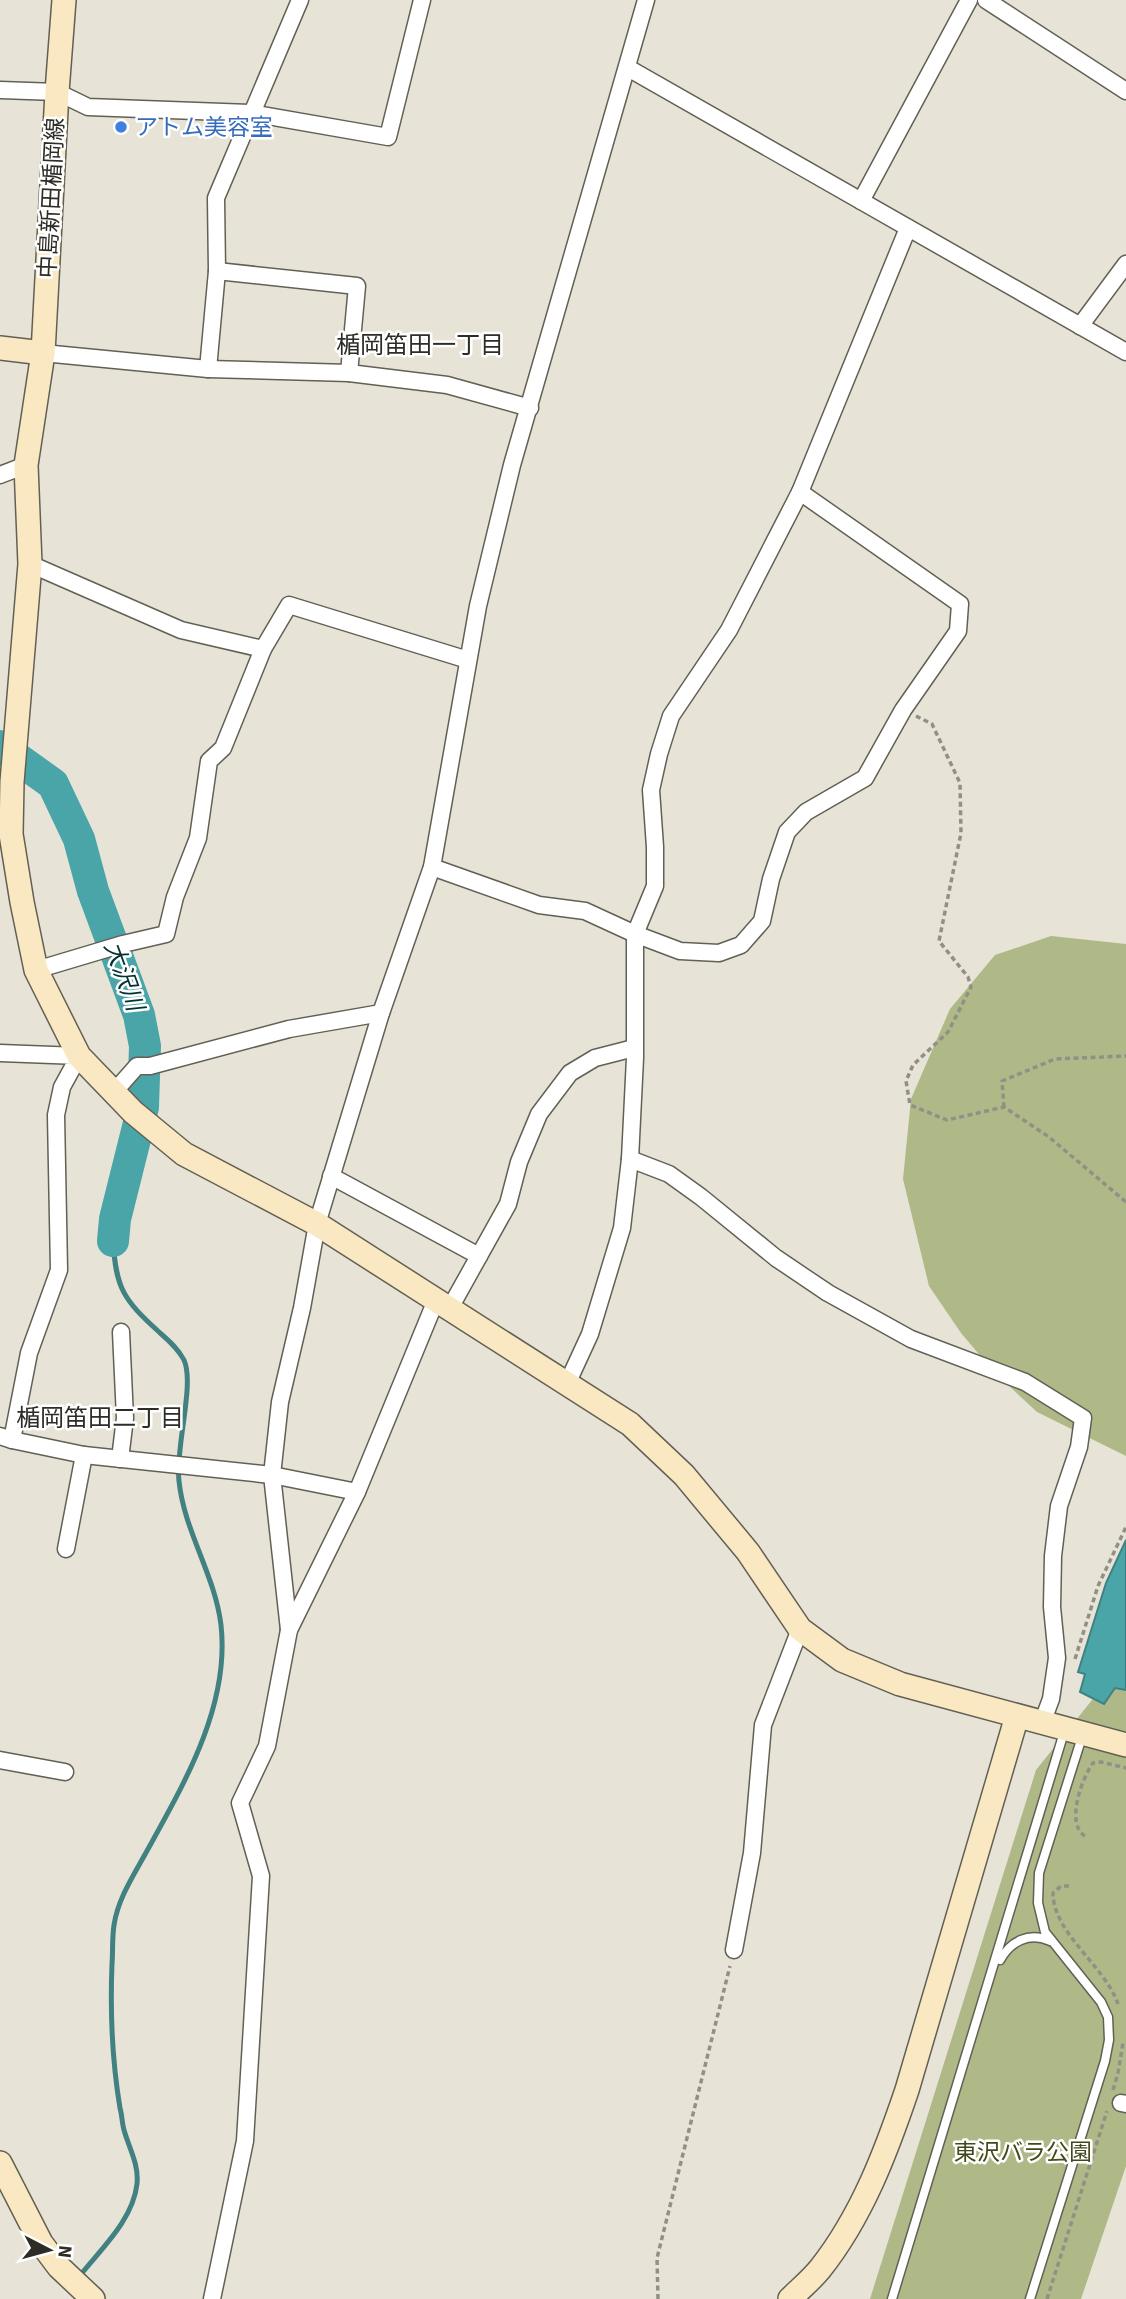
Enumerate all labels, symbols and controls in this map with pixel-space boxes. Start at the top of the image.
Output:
place label: アトム美容室 [135,111,273,144]
street label: 中島新田楯岡線 [31,117,72,279]
marker: アトム美容室 [113,119,129,135]
district label: 楯岡笛田一丁目 [336,328,504,363]
water label: 大沢川 [95,936,153,1019]
district label: 楯岡笛田二丁目 [16,1401,184,1436]
park label: 東沢バラ公園 [954,2136,1092,2169]
north arrow [14,2215,84,2285]
text: N [50,2244,79,2259]

